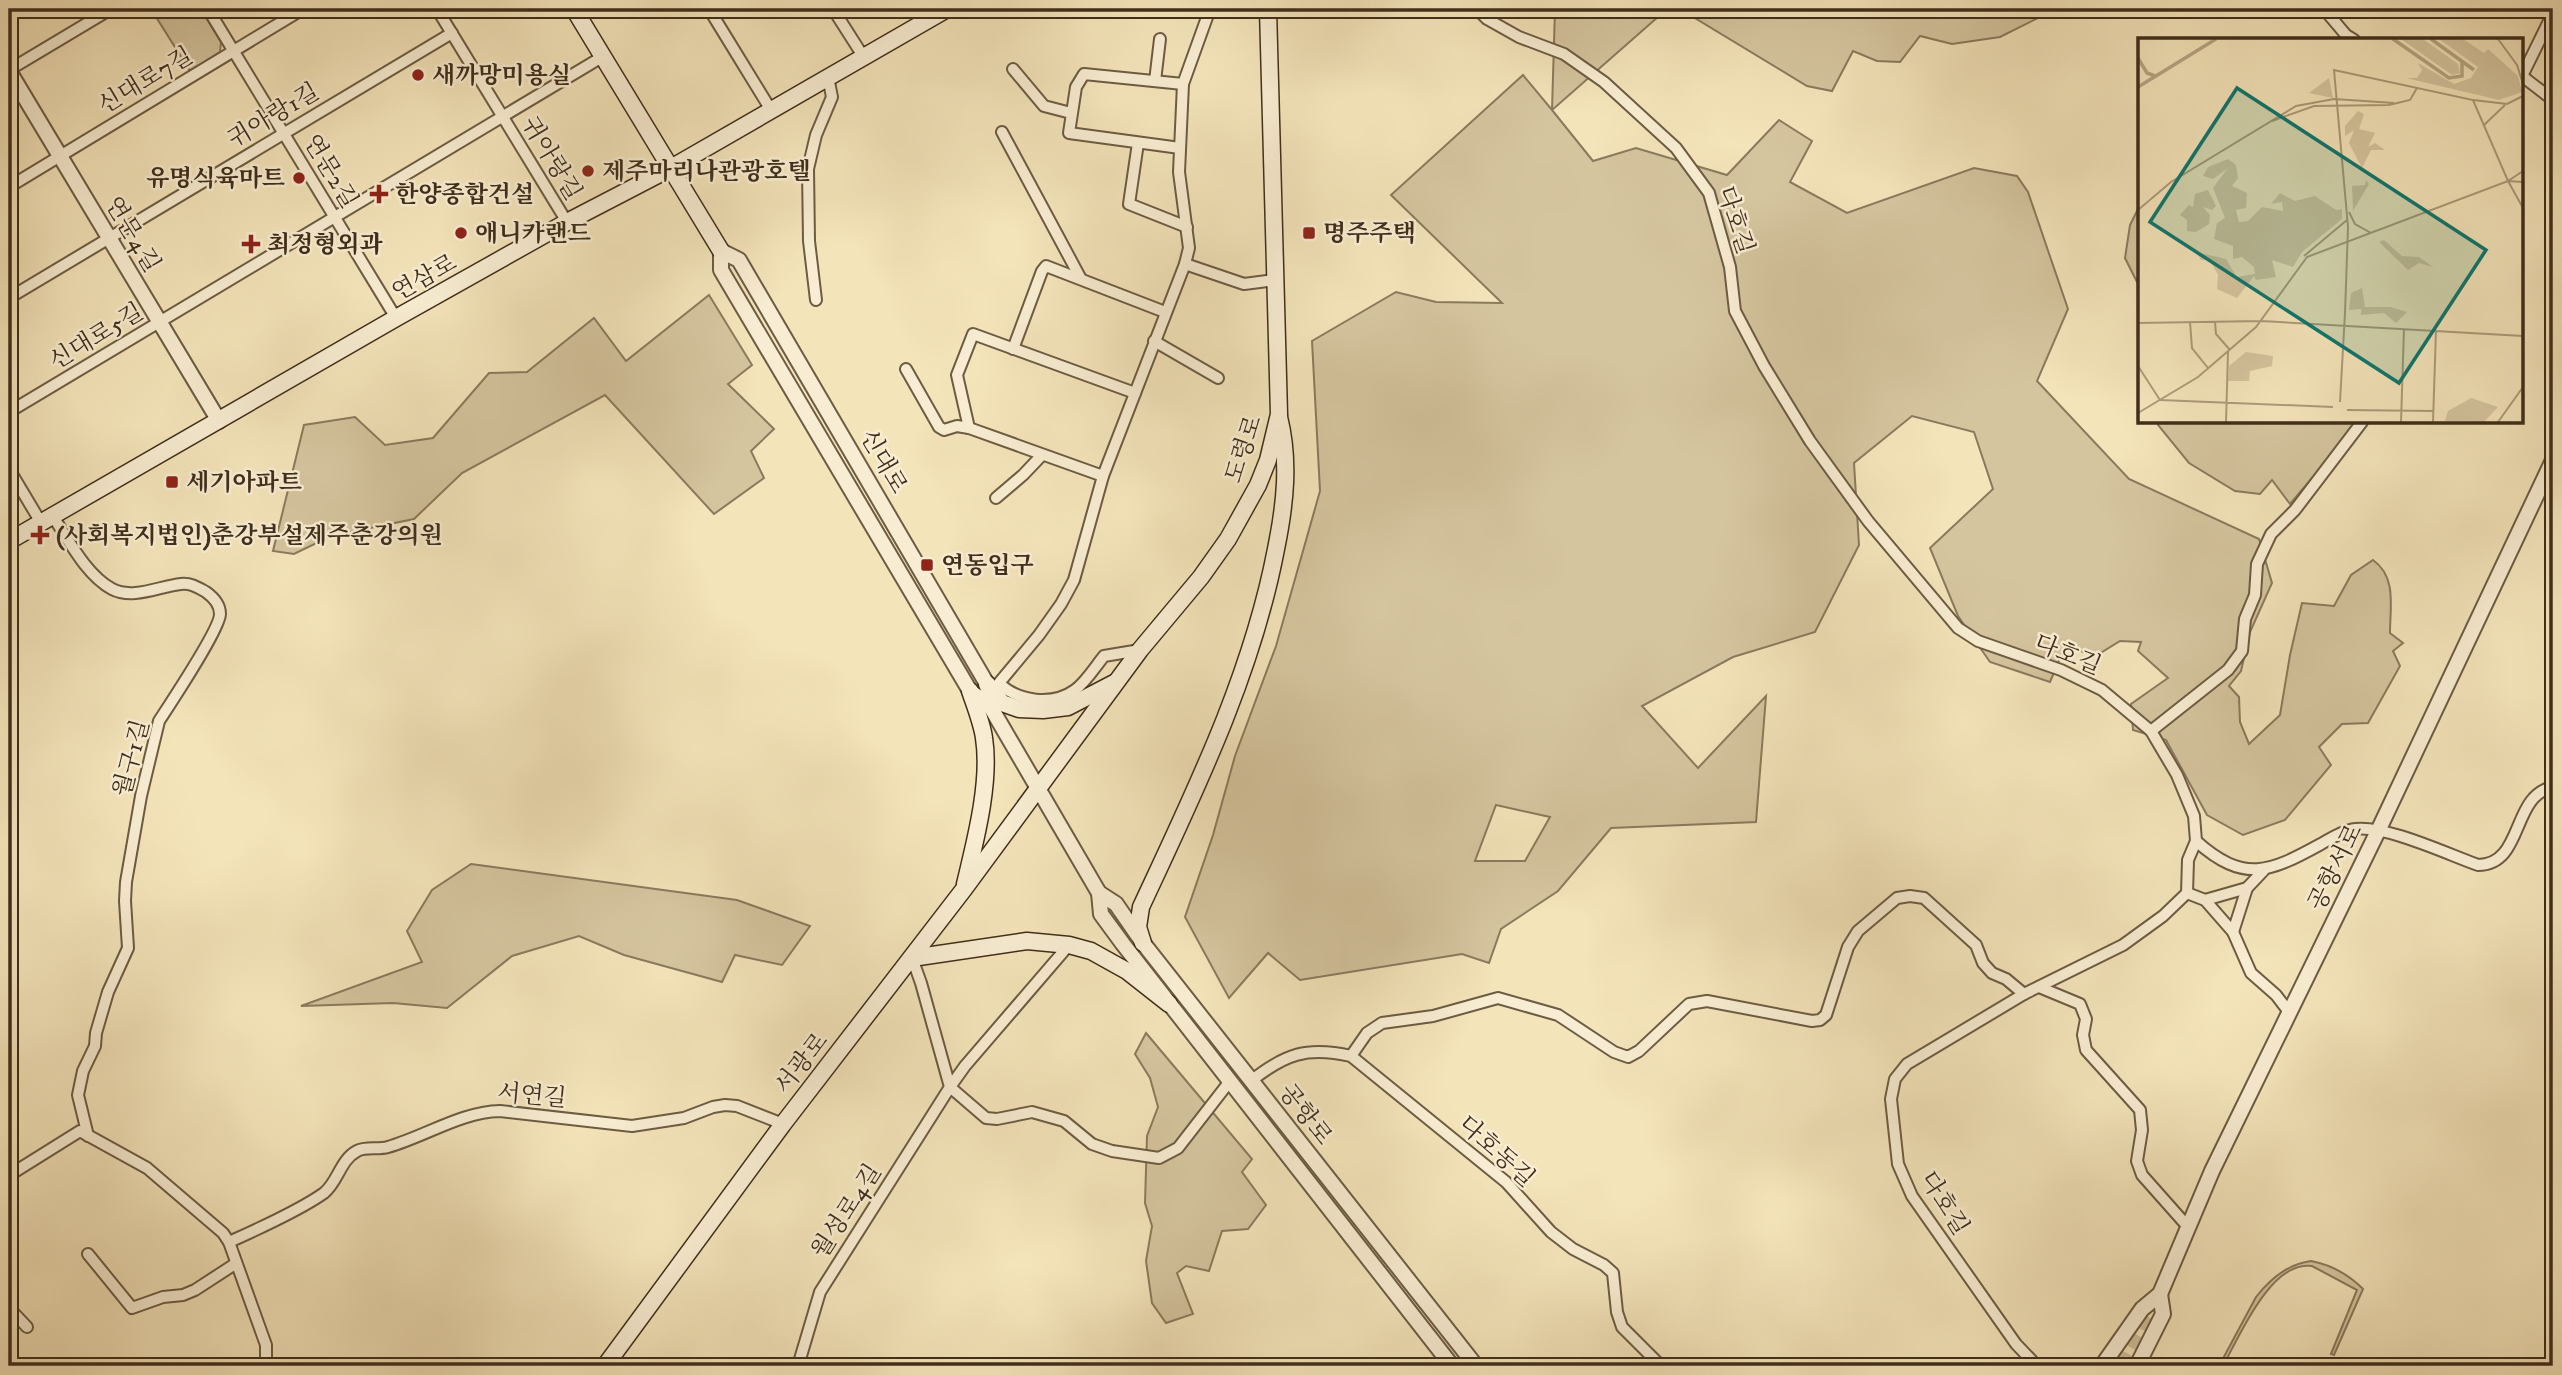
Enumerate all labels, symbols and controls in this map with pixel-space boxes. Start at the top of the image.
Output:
inset map [2138,38,2524,424]
street label: 신대로7길 [93,41,198,121]
place label: 새까망미용실 [432,61,571,91]
marker: 새까망미용실 [410,67,426,83]
street label: 귀아랑1길 [222,77,325,155]
street label: 귀아랑길 [514,111,588,206]
street label: 연문2길 [296,129,364,214]
place label: 제주마리나관광호텔 [602,157,811,187]
marker: 제주마리나관광호텔 [580,163,596,179]
place label: 유명식육마트 [146,164,285,194]
marker: 유명식육마트 [291,170,307,186]
place label: 한양종합건설 [395,180,534,210]
street label: 다호길 [1710,183,1760,258]
marker: 한양종합건설 [369,184,389,204]
street label: 연문4길 [98,191,166,278]
place label: 애니카랜드 [475,219,591,249]
place label: 명주주택 [1323,219,1416,249]
marker: 애니카랜드 [453,225,469,241]
marker: 명주주택 [1301,225,1317,241]
place label: 최정형외과 [267,230,383,260]
marker: 최정형외과 [241,234,261,254]
street label: 연삼로 [387,248,462,308]
street label: 신대로5길 [44,297,149,377]
street label: 도령로 [1219,412,1269,487]
street label: 신대로 [853,424,914,499]
place label: 세기아파트 [186,468,302,498]
marker: 세기아파트 [164,474,180,490]
place label: (사회복지법인)춘강부설제주춘강의원 [56,521,443,551]
marker: (사회복지법인)춘강부설제주춘강의원 [30,525,50,545]
place label: 연동입구 [941,551,1034,581]
marker: 연동입구 [919,557,935,573]
street label: 다호길 [2030,628,2105,682]
street label: 월구1길 [107,717,157,800]
street label: 공항서로 [2302,819,2370,916]
street label: 서광로 [769,1027,835,1100]
street label: 서연길 [496,1078,568,1114]
street label: 공항로 [1272,1078,1338,1151]
street label: 다호동길 [1452,1110,1541,1194]
street label: 월성로4길 [805,1159,888,1264]
street label: 다호길 [1913,1166,1975,1241]

